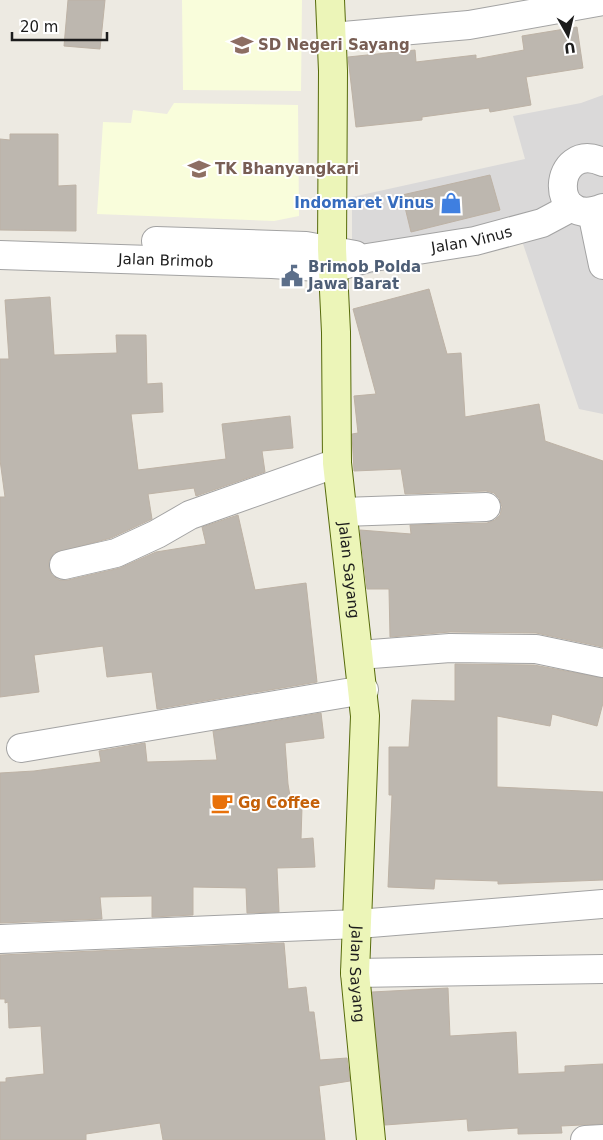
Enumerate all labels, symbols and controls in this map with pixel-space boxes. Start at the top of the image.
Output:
scale bar [12,10,108,42]
north arrow [543,10,593,60]
text: 20 m [20,18,58,36]
school or university icon: SD Negeri Sayang [229,32,255,58]
place label: SD Negeri Sayang [258,36,410,54]
text: U [563,39,577,57]
school or university icon: TK Bhanyangkari [186,156,212,182]
place label: TK Bhanyangkari [215,160,359,178]
shop icon: Indomaret Vinus [438,190,464,216]
place label: Indomaret Vinus [294,194,434,212]
street label: Jalan Vinus [429,222,514,257]
street label: Jalan Brimob [117,250,214,271]
place label: Brimob Polda Jawa Barat [307,258,421,293]
public building icon: Brimob Polda Jawa Barat [279,263,305,289]
street label: Jalan Sayang [334,520,363,619]
cafe icon: Gg Coffee [209,790,235,816]
place label: Gg Coffee [238,794,320,812]
street label: Jalan Sayang [346,924,369,1023]

